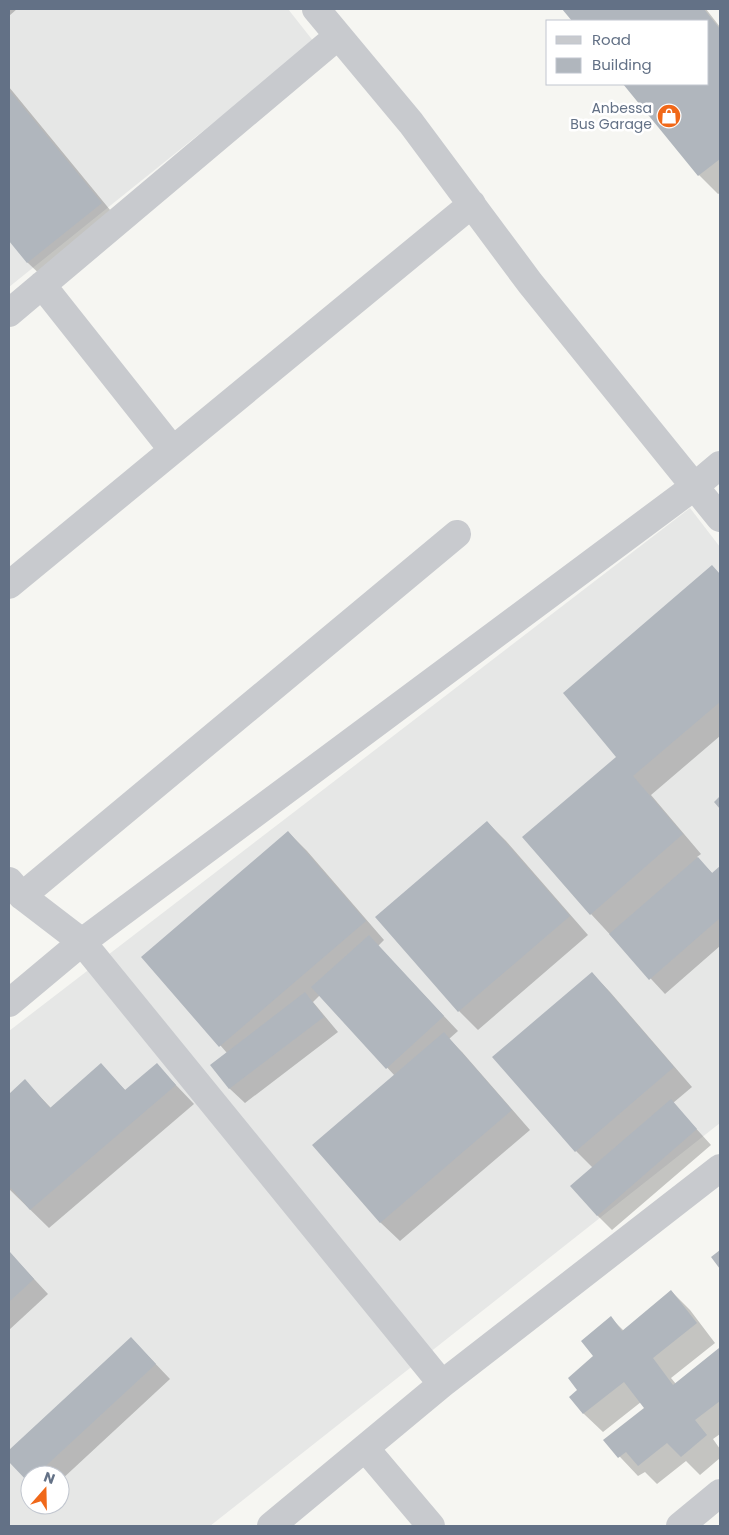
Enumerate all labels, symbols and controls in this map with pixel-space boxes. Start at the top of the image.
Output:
legend [546,20,709,85]
text: Road [592,29,631,50]
text: Building [592,54,652,75]
place label: Anbessa Bus Garage [570,98,652,134]
shop icon: Anbessa Bus Garage [656,103,682,129]
north arrow [20,1465,70,1515]
text: N [41,1467,58,1489]

